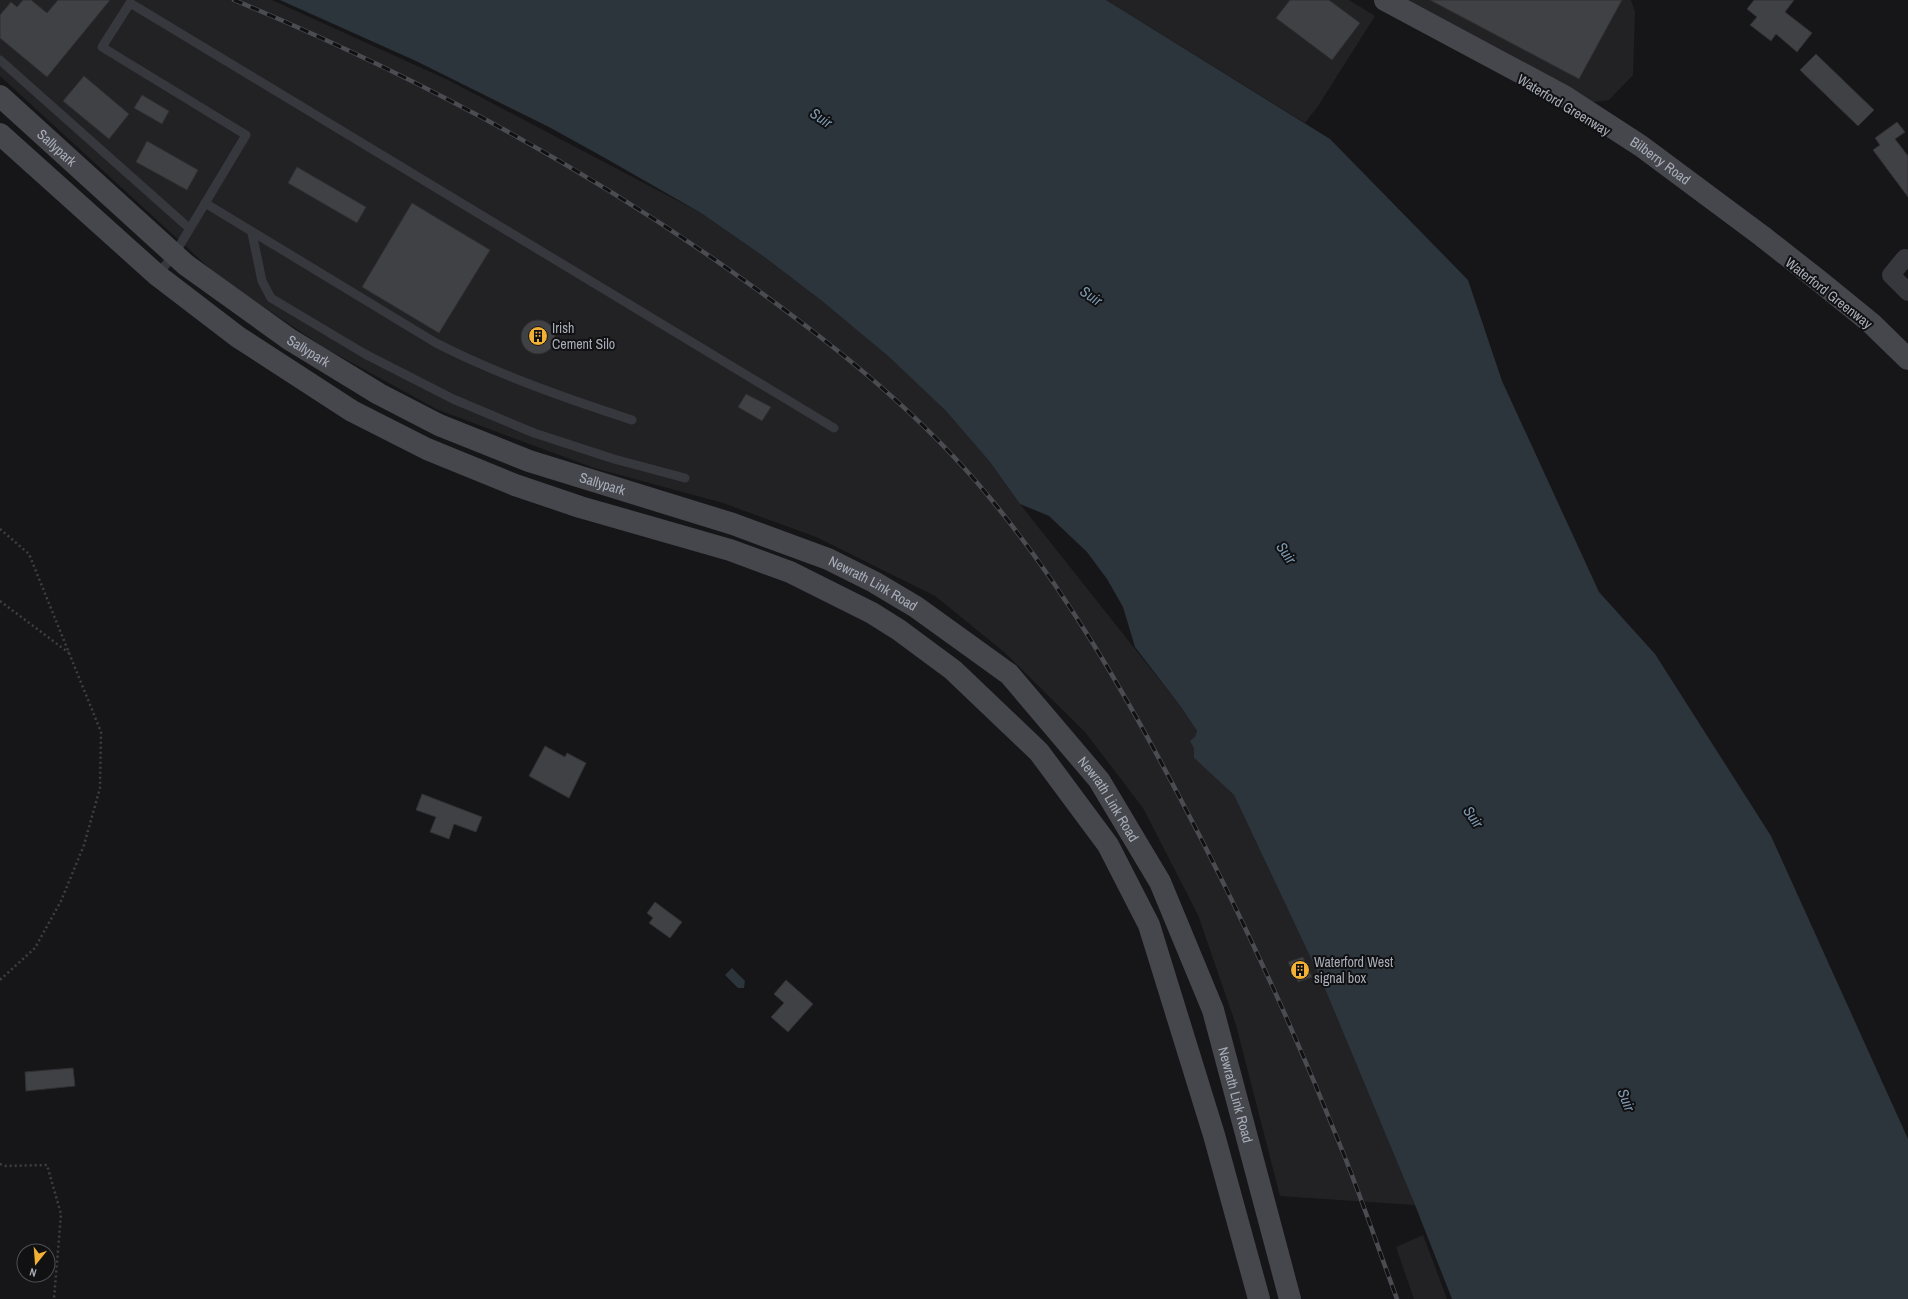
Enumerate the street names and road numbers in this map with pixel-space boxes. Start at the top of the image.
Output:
street label: Waterford Greenway [1514,70,1614,140]
street label: Sallypark [33,125,81,171]
street label: Bilberry Road [1627,132,1694,189]
street label: Waterford Greenway [1782,253,1876,333]
street label: Sallypark [284,331,334,371]
street label: Sallypark [577,468,628,499]
street label: Newrath Link Road [826,552,921,615]
street label: Newrath Link Road [1074,753,1143,845]
street label: Newrath Link Road [1214,1045,1257,1145]

